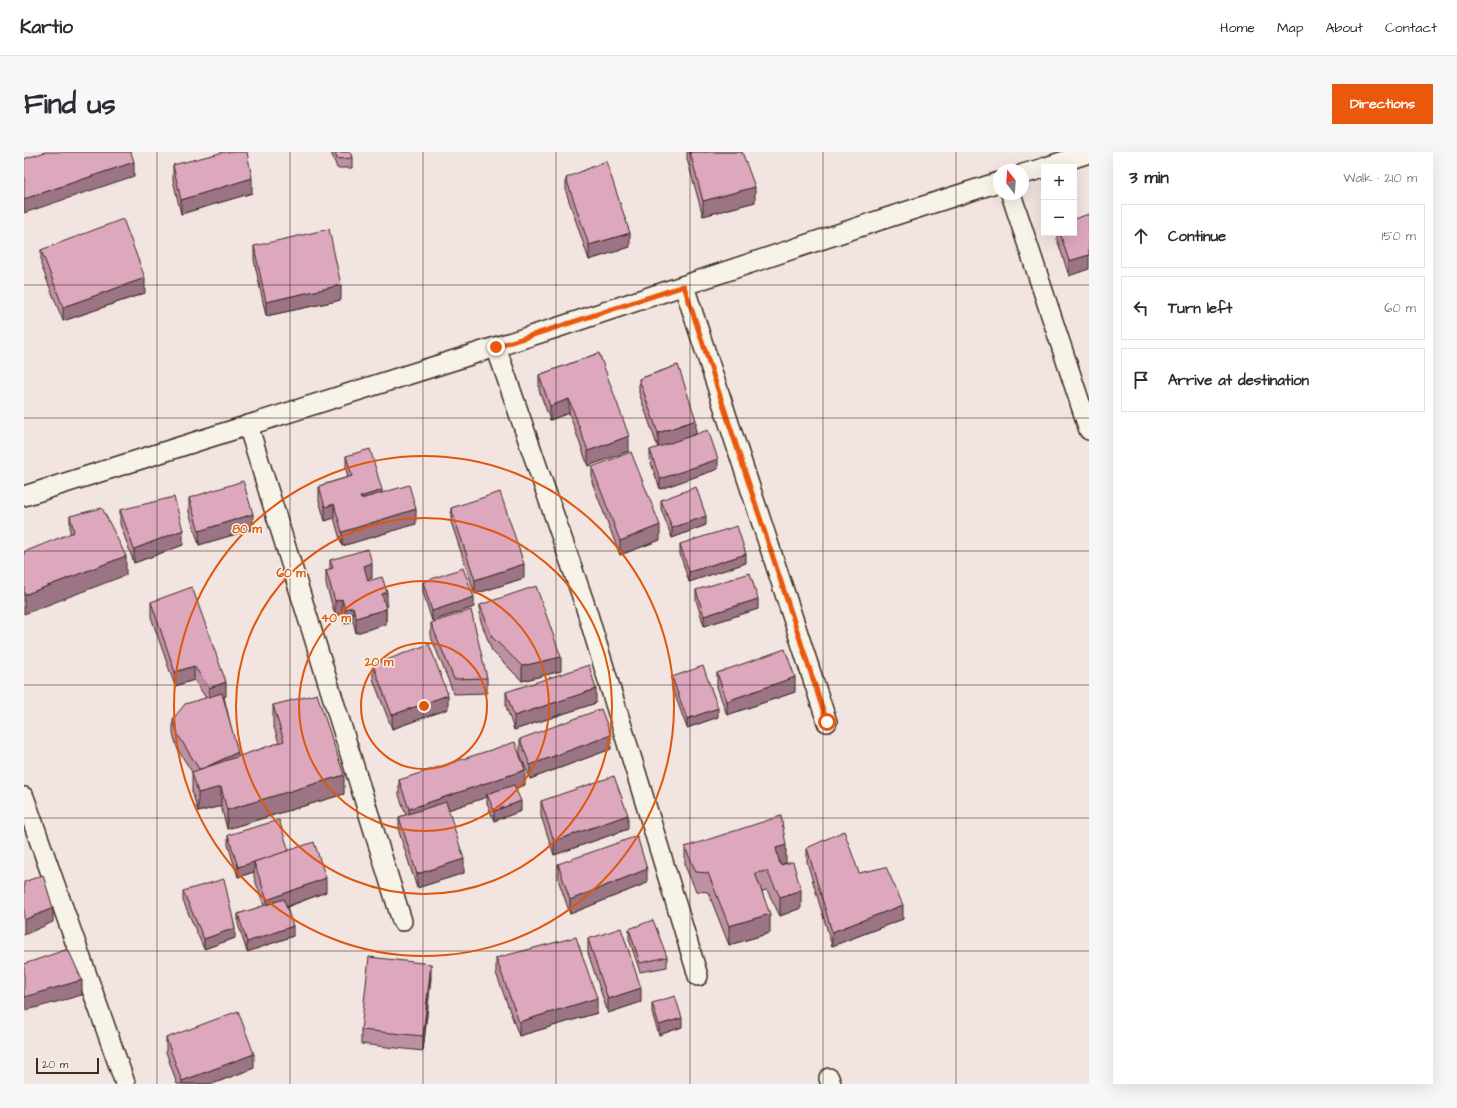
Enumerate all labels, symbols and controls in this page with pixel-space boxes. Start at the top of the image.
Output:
text: Kartio [20,14,73,41]
text: Home [1220,18,1255,38]
text: Map [1277,18,1303,38]
text: About [1325,18,1363,38]
text: Contact [1385,18,1437,38]
button: Directions [1332,84,1433,124]
text: Find us [24,85,115,124]
north arrow [993,164,1029,200]
map controls [1041,164,1077,236]
button: + [1041,164,1077,200]
text: 3 min [1129,166,1169,190]
text: Walk · 210 m [1343,169,1417,187]
button: − [1041,200,1077,236]
icon: ahead [1130,225,1152,247]
text: Continue [1168,226,1226,247]
text: 150 m [1382,227,1416,245]
icon: left [1130,297,1152,319]
text: Turn left [1168,298,1232,319]
text: 60 m [1384,299,1416,317]
route end [487,338,505,356]
icon: arrive [1130,369,1152,391]
text: Arrive at destination [1168,370,1309,391]
text: 80 m [232,521,262,538]
text: 60 m [276,565,306,582]
text: 40 m [321,610,352,627]
text: 20 m [364,654,394,671]
centre of rings [417,699,431,713]
route start [818,713,836,731]
scale bar [36,1056,99,1075]
text: 20 m [42,1057,68,1072]

